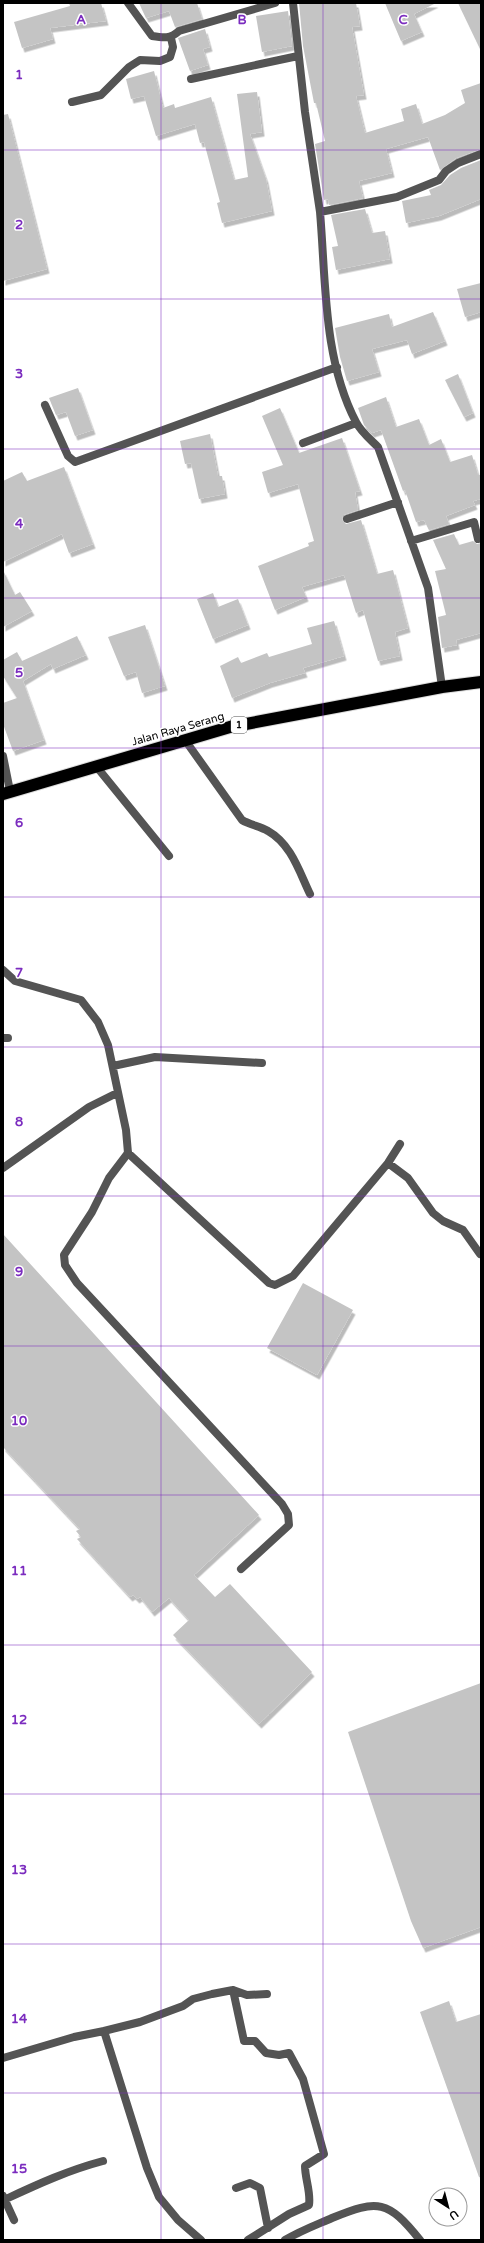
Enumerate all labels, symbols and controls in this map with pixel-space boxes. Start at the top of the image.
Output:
text: A [76,12,86,28]
text: B [237,12,247,28]
text: C [398,12,408,28]
text: 1 [15,67,23,83]
text: 2 [15,217,23,233]
text: 3 [15,366,23,382]
text: 4 [15,516,24,532]
text: 5 [15,665,23,681]
street label: Jalan Raya Serang [130,710,226,748]
road number: 1 [231,717,247,733]
text: 6 [15,815,23,831]
text: 7 [15,965,23,981]
text: 8 [15,1114,23,1130]
text: 9 [15,1264,23,1280]
text: 10 [11,1413,27,1429]
text: 11 [11,1563,27,1579]
text: 12 [11,1712,27,1728]
text: 13 [11,1862,27,1878]
text: 14 [11,2011,28,2027]
text: 15 [11,2161,27,2177]
north arrow [428,2187,468,2227]
text: U [446,2207,461,2222]

